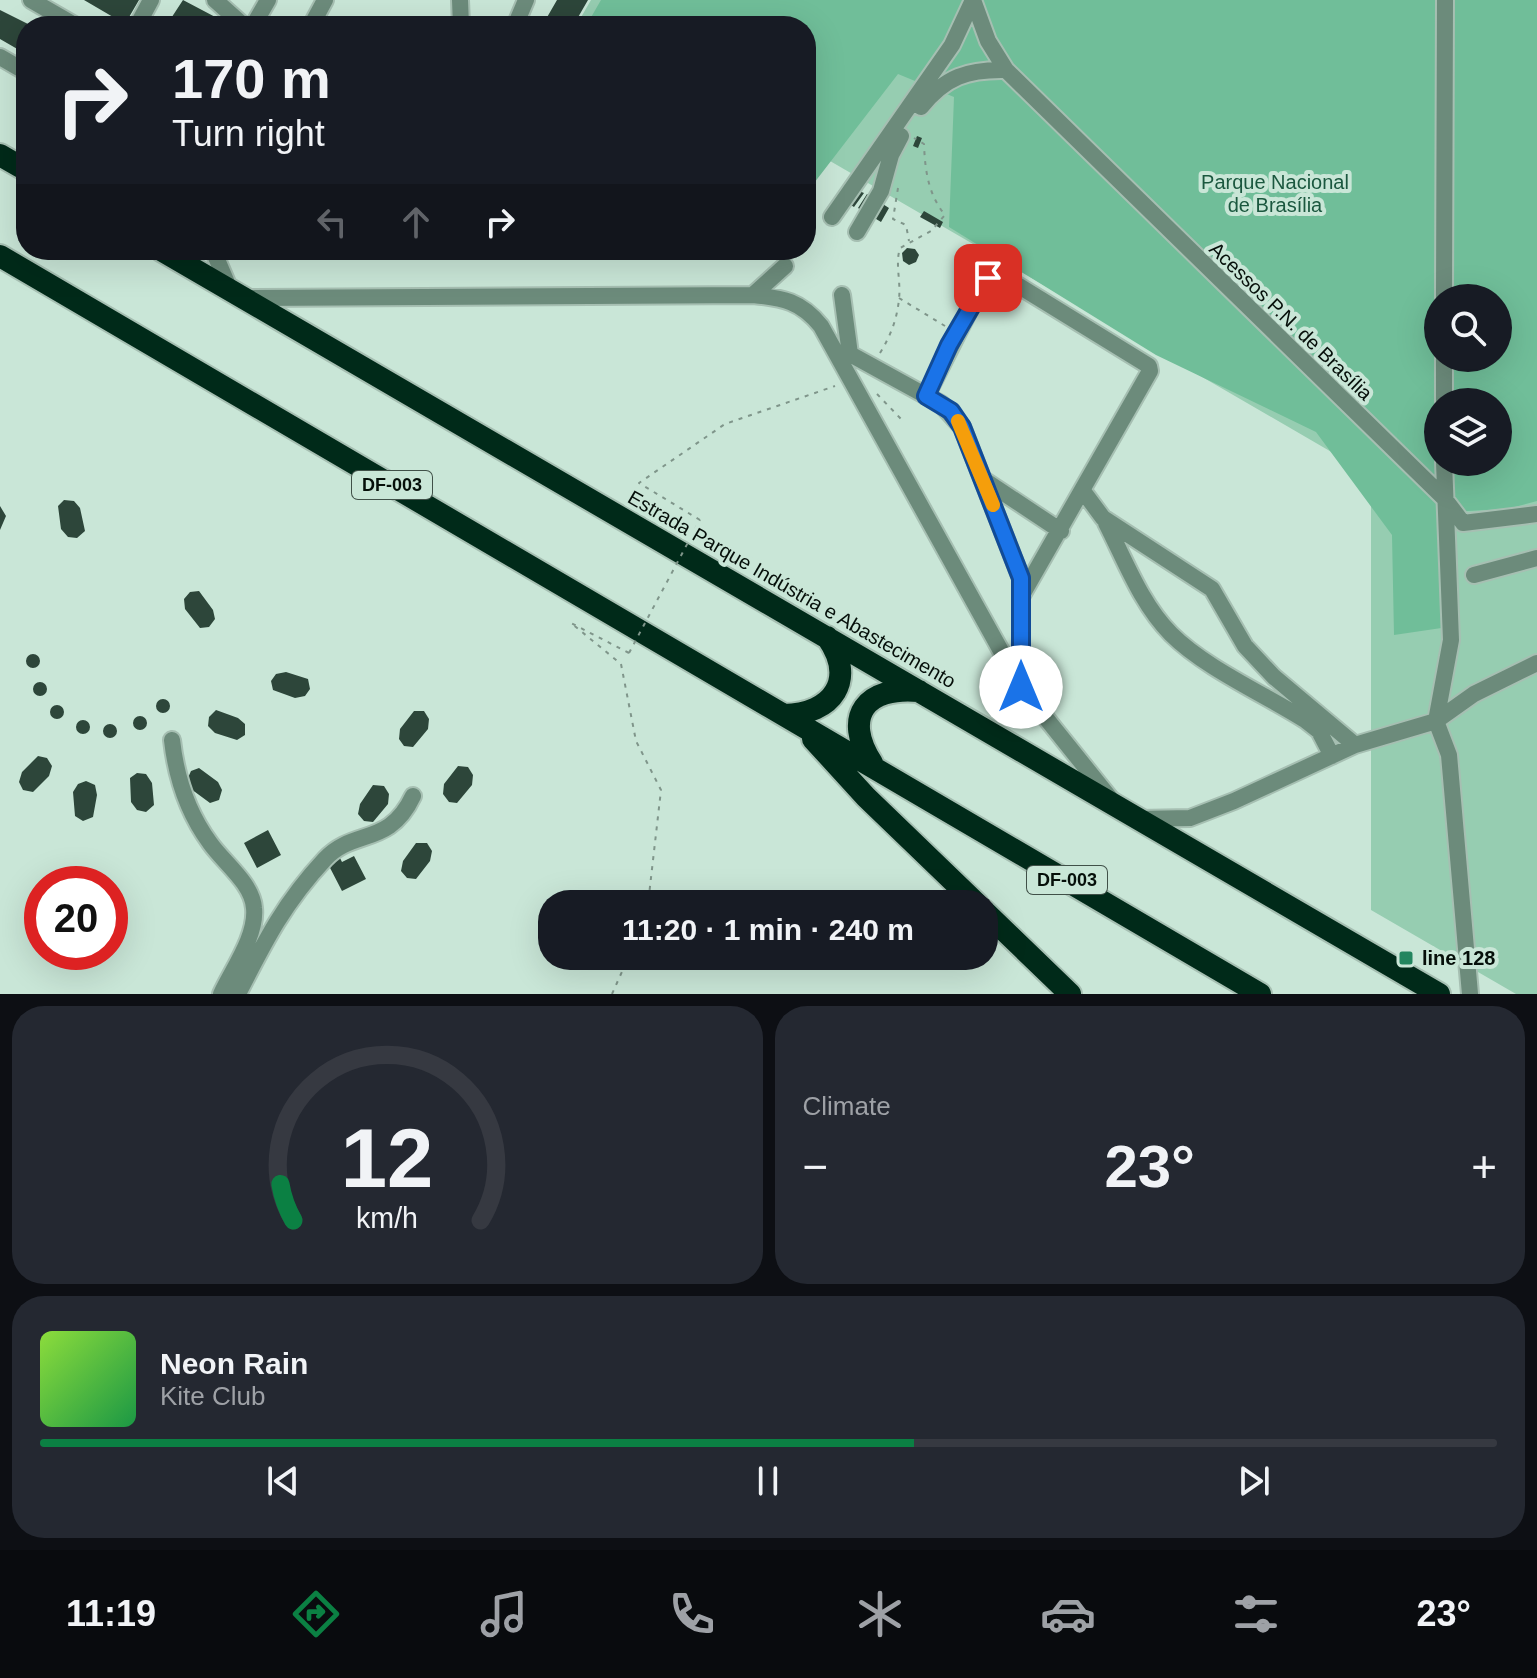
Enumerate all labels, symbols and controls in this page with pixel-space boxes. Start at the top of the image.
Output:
text: 170 m [172,47,331,110]
icon: right [40,48,144,152]
text: Turn right [172,113,325,154]
park label: Parque Nacional de Brasília [1201,171,1349,216]
icon: left [310,200,354,244]
icon: ahead [394,200,438,244]
icon: right [478,200,522,244]
street label: Acessos P.N. de Brasília [1205,238,1378,405]
pin [954,244,1022,312]
icon: arrive [966,256,1010,300]
map controls [1424,284,1512,476]
button: search [1424,284,1512,372]
button: layers [1424,388,1512,476]
road number: DF-003 [352,471,432,499]
street label: Estrada Parque Indústria e Abastecimento [624,486,960,692]
position arrow [979,645,1063,729]
speed limit sign: 20 [24,866,128,970]
road number: DF-003 [1027,866,1107,894]
text: 11:20 · 1 min · 240 m [622,913,914,946]
place label: line 128 [1422,947,1495,969]
marker: line 128 [1397,949,1415,967]
text: Climate [803,1091,891,1121]
text: 12 [341,1112,434,1205]
text: 23° [1104,1133,1195,1200]
text: − [803,1142,828,1191]
text: + [1471,1142,1497,1191]
text: km/h [356,1202,418,1234]
text: Neon Rain [160,1347,308,1380]
text: Kite Club [160,1381,266,1411]
icon: previous [261,1459,305,1503]
icon: pause [746,1459,790,1503]
icon: next [1232,1459,1276,1503]
icon: directions [288,1586,344,1642]
icon: music [476,1586,532,1642]
icon: phone [664,1586,720,1642]
icon: climate [852,1586,908,1642]
icon: car [1040,1586,1096,1642]
icon: filters [1228,1586,1284,1642]
text: 11:19 [66,1593,156,1634]
text: 23° [1416,1593,1471,1634]

